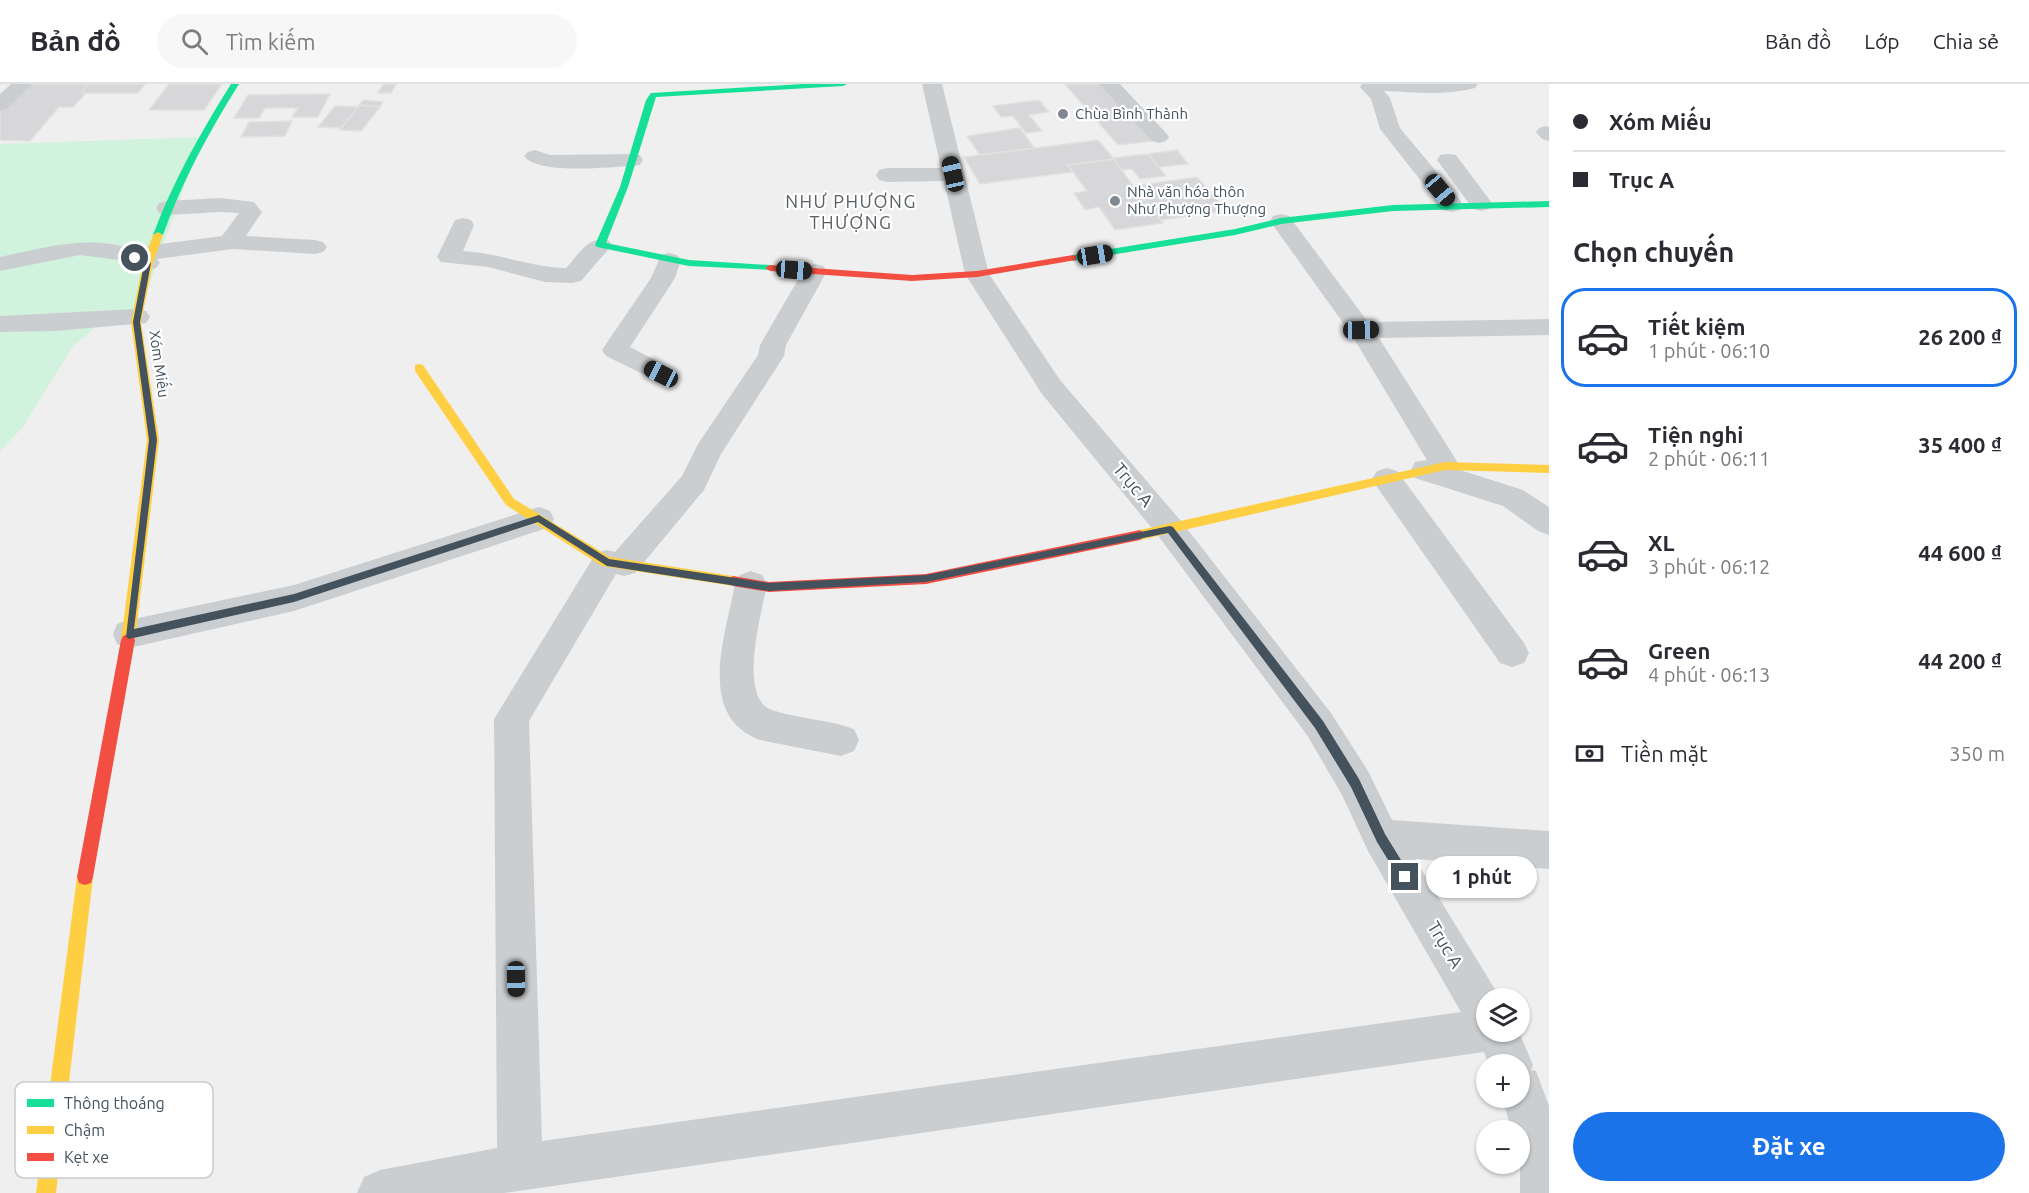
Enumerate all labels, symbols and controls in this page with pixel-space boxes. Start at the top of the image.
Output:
search box [157,14,577,68]
text: Bản đồ [30,25,121,56]
icon: search [178,25,211,58]
text: Tìm kiếm [226,29,315,54]
text: Bản đồ [1765,29,1831,53]
text: Lớp [1864,29,1900,53]
text: Chia sẻ [1933,29,1999,53]
place label: Chùa Bình Thành [1075,105,1188,122]
marker: Chùa Bình Thành [1056,107,1070,121]
text: Xóm Miếu [1609,109,1712,134]
car [940,154,966,194]
text: Trục A [1609,167,1674,192]
car [1422,170,1458,210]
place label: Nhà văn hóa thôn Như Phượng Thượng [1127,183,1266,217]
district label: NHƯ PHƯỢNG THƯỢNG [785,191,917,232]
marker: Nhà văn hóa thôn Như Phượng Thượng [1108,194,1122,208]
text: Chọn chuyến [1573,237,1734,267]
car [1076,243,1114,267]
route start [121,244,148,271]
car [775,260,813,280]
icon: car [1576,311,1630,365]
text: Tiết kiệm [1648,314,1745,339]
car [1343,321,1379,339]
text: 26 200 ₫ [1918,324,2002,349]
street label: Xóm Miếu [146,329,174,399]
text: 1 phút · 06:10 [1648,339,1770,362]
car [641,358,681,390]
icon: car [1576,419,1630,473]
text: Tiện nghi [1648,422,1744,447]
text: 35 400 ₫ [1918,432,2002,457]
text: 2 phút · 06:11 [1648,447,1770,470]
street label: Trục A [1110,459,1158,510]
icon: car [1576,527,1630,581]
text: XL [1648,530,1675,555]
text: 44 600 ₫ [1918,540,2002,565]
text: 3 phút · 06:12 [1648,555,1770,578]
icon: car [1576,635,1630,689]
text: Green [1648,638,1710,663]
text: 44 200 ₫ [1918,648,2002,673]
text: 4 phút · 06:13 [1648,663,1770,686]
icon: cash [1573,737,1606,770]
text: Tiền mặt [1621,741,1708,766]
text: 350 m [1949,742,2005,765]
callout: 1 phút [1426,856,1537,898]
route end [1391,863,1418,890]
text: 1 phút [1451,865,1512,888]
street label: Trục A [1424,918,1468,972]
car [507,961,525,997]
map controls [1476,988,1530,1174]
button: layers [1476,988,1530,1042]
button: + [1476,1054,1530,1108]
legend [15,1082,213,1178]
text: Thông thoáng [64,1094,165,1112]
button: Đặt xe [1573,1112,2005,1181]
button: − [1476,1120,1530,1174]
text: Chậm [64,1121,105,1139]
text: Kẹt xe [64,1148,109,1166]

